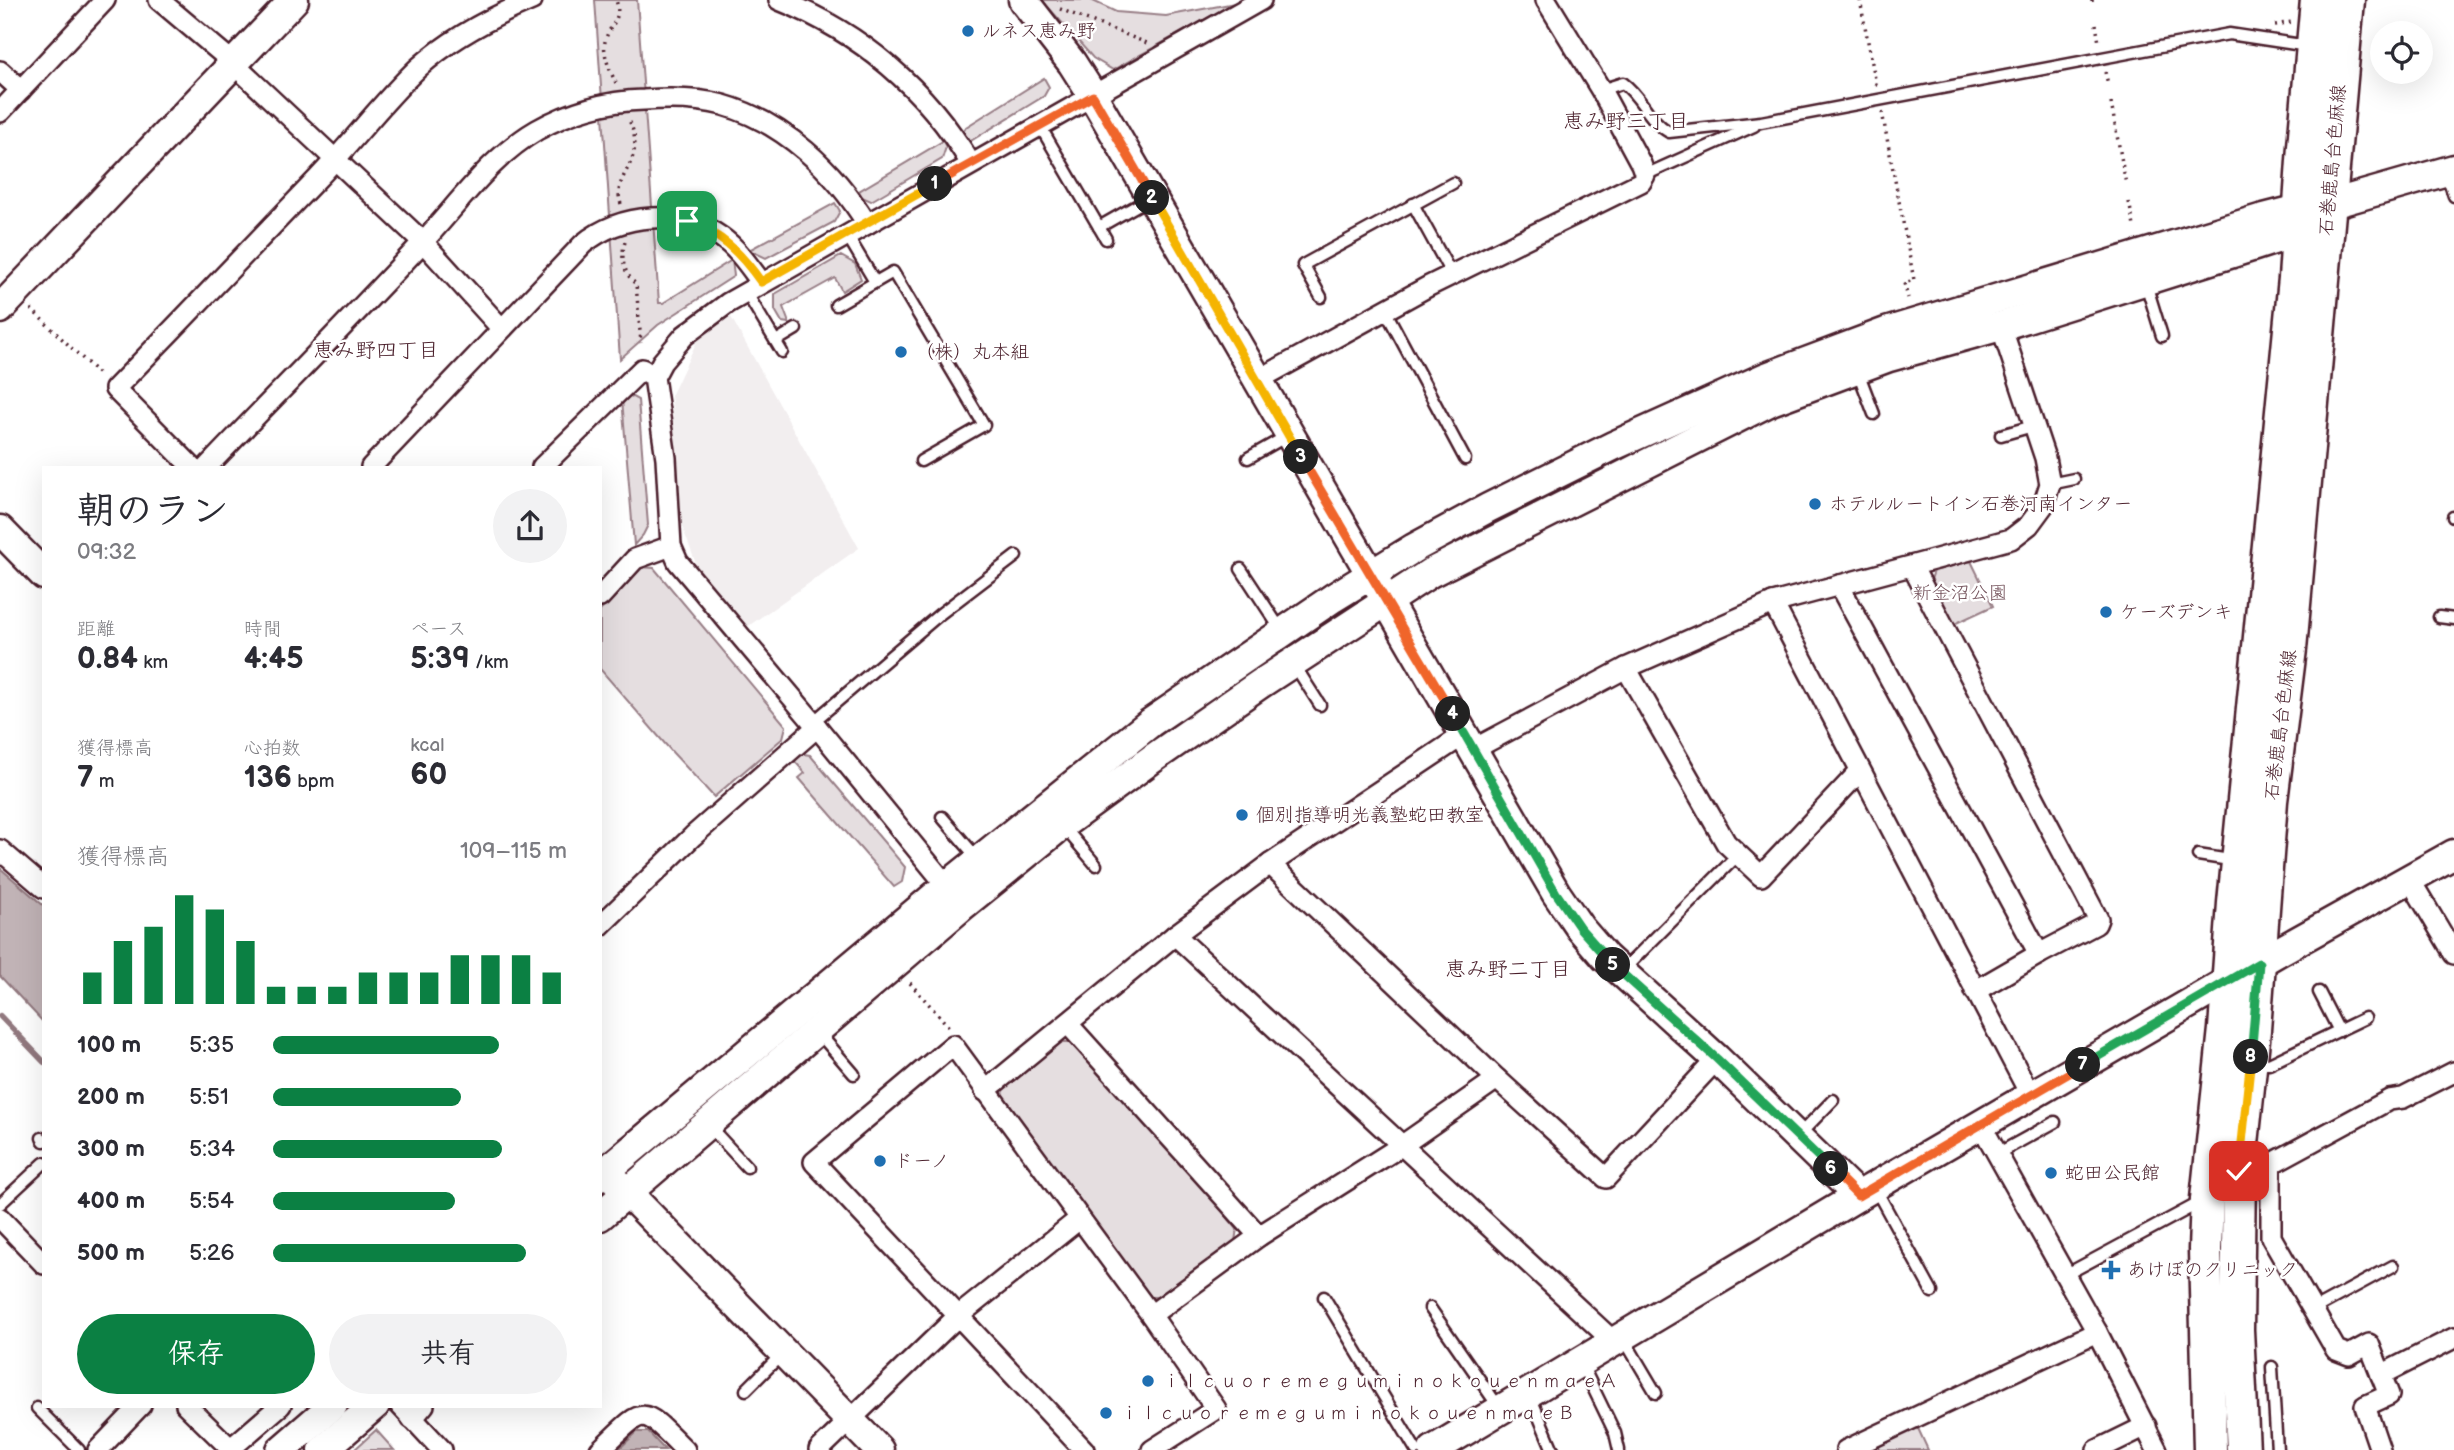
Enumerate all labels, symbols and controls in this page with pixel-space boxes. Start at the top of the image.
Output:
place label: ルネス恵み野 [982,20,1096,43]
map controls [2370,21,2433,84]
button: locate [2370,21,2433,84]
marker: ルネス恵み野 [960,23,976,39]
street label: 石巻鹿島台色麻線 [2315,83,2351,237]
district label: 恵み野三丁目 [1563,109,1689,134]
pin: 1 [918,166,953,202]
text: 1 [931,172,939,195]
pin: 2 [1134,180,1170,216]
text: 2 [1146,186,1157,209]
pin [657,191,717,251]
icon: arrive [668,202,706,240]
district label: 恵み野四丁目 [313,338,439,363]
place label: （株）丸本組 [915,341,1029,364]
marker: （株）丸本組 [893,344,909,360]
pin: 3 [1284,440,1318,475]
text: 3 [1295,445,1306,468]
text: 朝のラン [77,489,229,534]
button: share [493,489,567,563]
place label: ホテルルートイン石巻河南インター [1829,493,2132,516]
marker: ホテルルートイン石巻河南インター [1807,496,1823,512]
text: 09:32 [77,538,136,566]
park label: 新金沼公園 [1912,582,2008,605]
place label: ケーズデンキ [2120,601,2232,624]
marker: ケーズデンキ [2098,604,2114,620]
text: 距離 [77,618,115,641]
text: 時間 [244,618,282,641]
text: ペース [410,618,466,641]
text: 0.84 [77,641,138,677]
text: 4:45 [244,641,304,677]
text: 5:39 [410,641,470,677]
street label: 石巻鹿島台色麻線 [2260,648,2302,802]
text: km [138,651,168,674]
text: /km [470,651,509,674]
pin: 4 [1436,696,1470,732]
text: 4 [1447,702,1458,725]
text: kcal [410,734,444,757]
text: 獲得標高 [77,737,153,760]
text: 心拍数 [244,737,301,760]
text: 60 [410,757,447,793]
text: 7 [77,760,94,796]
text: 136 [244,760,292,796]
text: m [94,770,114,793]
text: bpm [292,770,335,793]
place label: 個別指導明光義塾蛇田教室 [1256,804,1484,827]
marker: 個別指導明光義塾蛇田教室 [1234,807,1250,823]
text: 109–115 m [460,837,567,865]
text: 獲得標高 [77,843,169,871]
pin: 5 [1596,948,1630,982]
text: 5 [1607,953,1618,976]
district label: 恵み野二丁目 [1445,957,1571,982]
text: 100 m [77,1031,141,1059]
text: 5:35 [189,1031,234,1059]
pin: 8 [2234,1040,2268,1074]
text: 8 [2245,1045,2256,1068]
pin: 7 [2066,1048,2100,1082]
text: 7 [2077,1053,2088,1076]
text: 200 m [77,1083,145,1111]
text: 5:51 [189,1083,229,1111]
text: 300 m [77,1135,145,1163]
text: 5:34 [189,1135,235,1163]
pin [2209,1141,2269,1201]
place label: ドーノ [894,1150,949,1173]
pin: 6 [1814,1152,1848,1186]
icon: check [2220,1152,2258,1190]
marker: ドーノ [872,1153,888,1169]
text: 6 [1825,1157,1836,1180]
place label: 蛇田公民館 [2065,1162,2160,1185]
marker: 蛇田公民館 [2043,1165,2059,1181]
text: 400 m [77,1187,145,1215]
text: 5:54 [189,1187,234,1215]
text: 500 m [77,1239,145,1267]
text: 5:26 [189,1239,234,1267]
place label: あけぼのクリニック [2127,1259,2298,1282]
marker: あけぼのクリニック [2101,1260,2121,1280]
button: 保存 [77,1314,315,1394]
button: 共有 [329,1314,567,1394]
place label: ｉｌｃｕｏｒｅｍｅｇｕｍｉｎｏｋｏｕｅｎｍａｅＡ [1162,1370,1618,1393]
marker: ｉｌｃｕｏｒｅｍｅｇｕｍｉｎｏｋｏｕｅｎｍａｅＡ [1140,1373,1156,1389]
place label: ｉｌｃｕｏｒｅｍｅｇｕｍｉｎｏｋｏｕｅｎｍａｅＢ [1120,1402,1576,1425]
marker: ｉｌｃｕｏｒｅｍｅｇｕｍｉｎｏｋｏｕｅｎｍａｅＢ [1098,1405,1114,1421]

